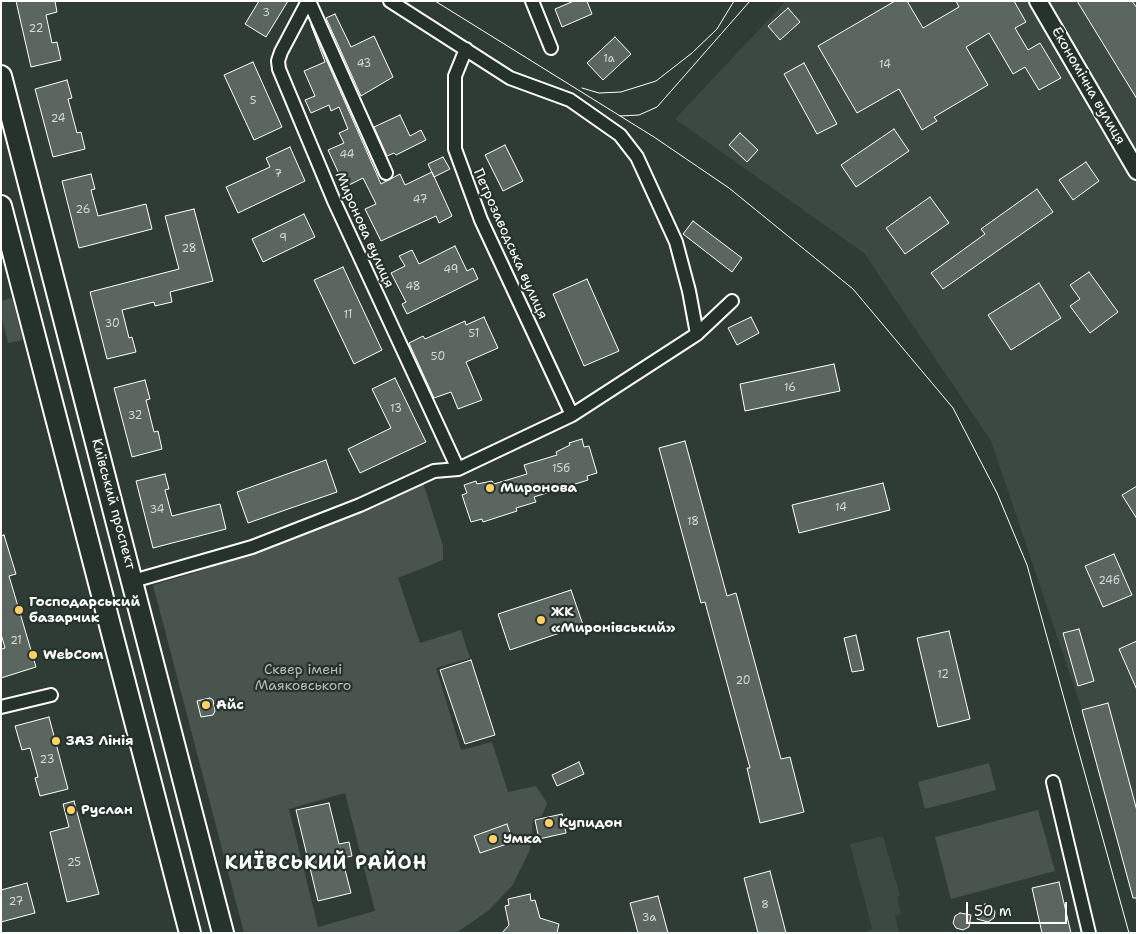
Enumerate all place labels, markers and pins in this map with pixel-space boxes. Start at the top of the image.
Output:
place label: Миронова [500,480,577,496]
marker: Миронова [484,482,496,494]
place label: Господарський базарчик [29,594,140,626]
marker: Господарський базарчик [13,604,25,616]
place label: ЖК «Миронівський» [551,604,676,636]
marker: ЖК «Миронівський» [535,614,547,626]
place label: WebCom [43,647,104,663]
marker: WebCom [27,649,39,661]
place label: Айс [216,697,244,713]
marker: Айс [200,699,212,711]
place label: ЗАЗ Лінія [66,733,134,749]
marker: ЗАЗ Лінія [50,735,62,747]
place label: Руслан [81,802,133,818]
marker: Руслан [65,804,77,816]
place label: Купидон [559,815,622,831]
marker: Купидон [543,817,555,829]
place label: Умка [503,831,542,847]
marker: Умка [487,833,499,845]

